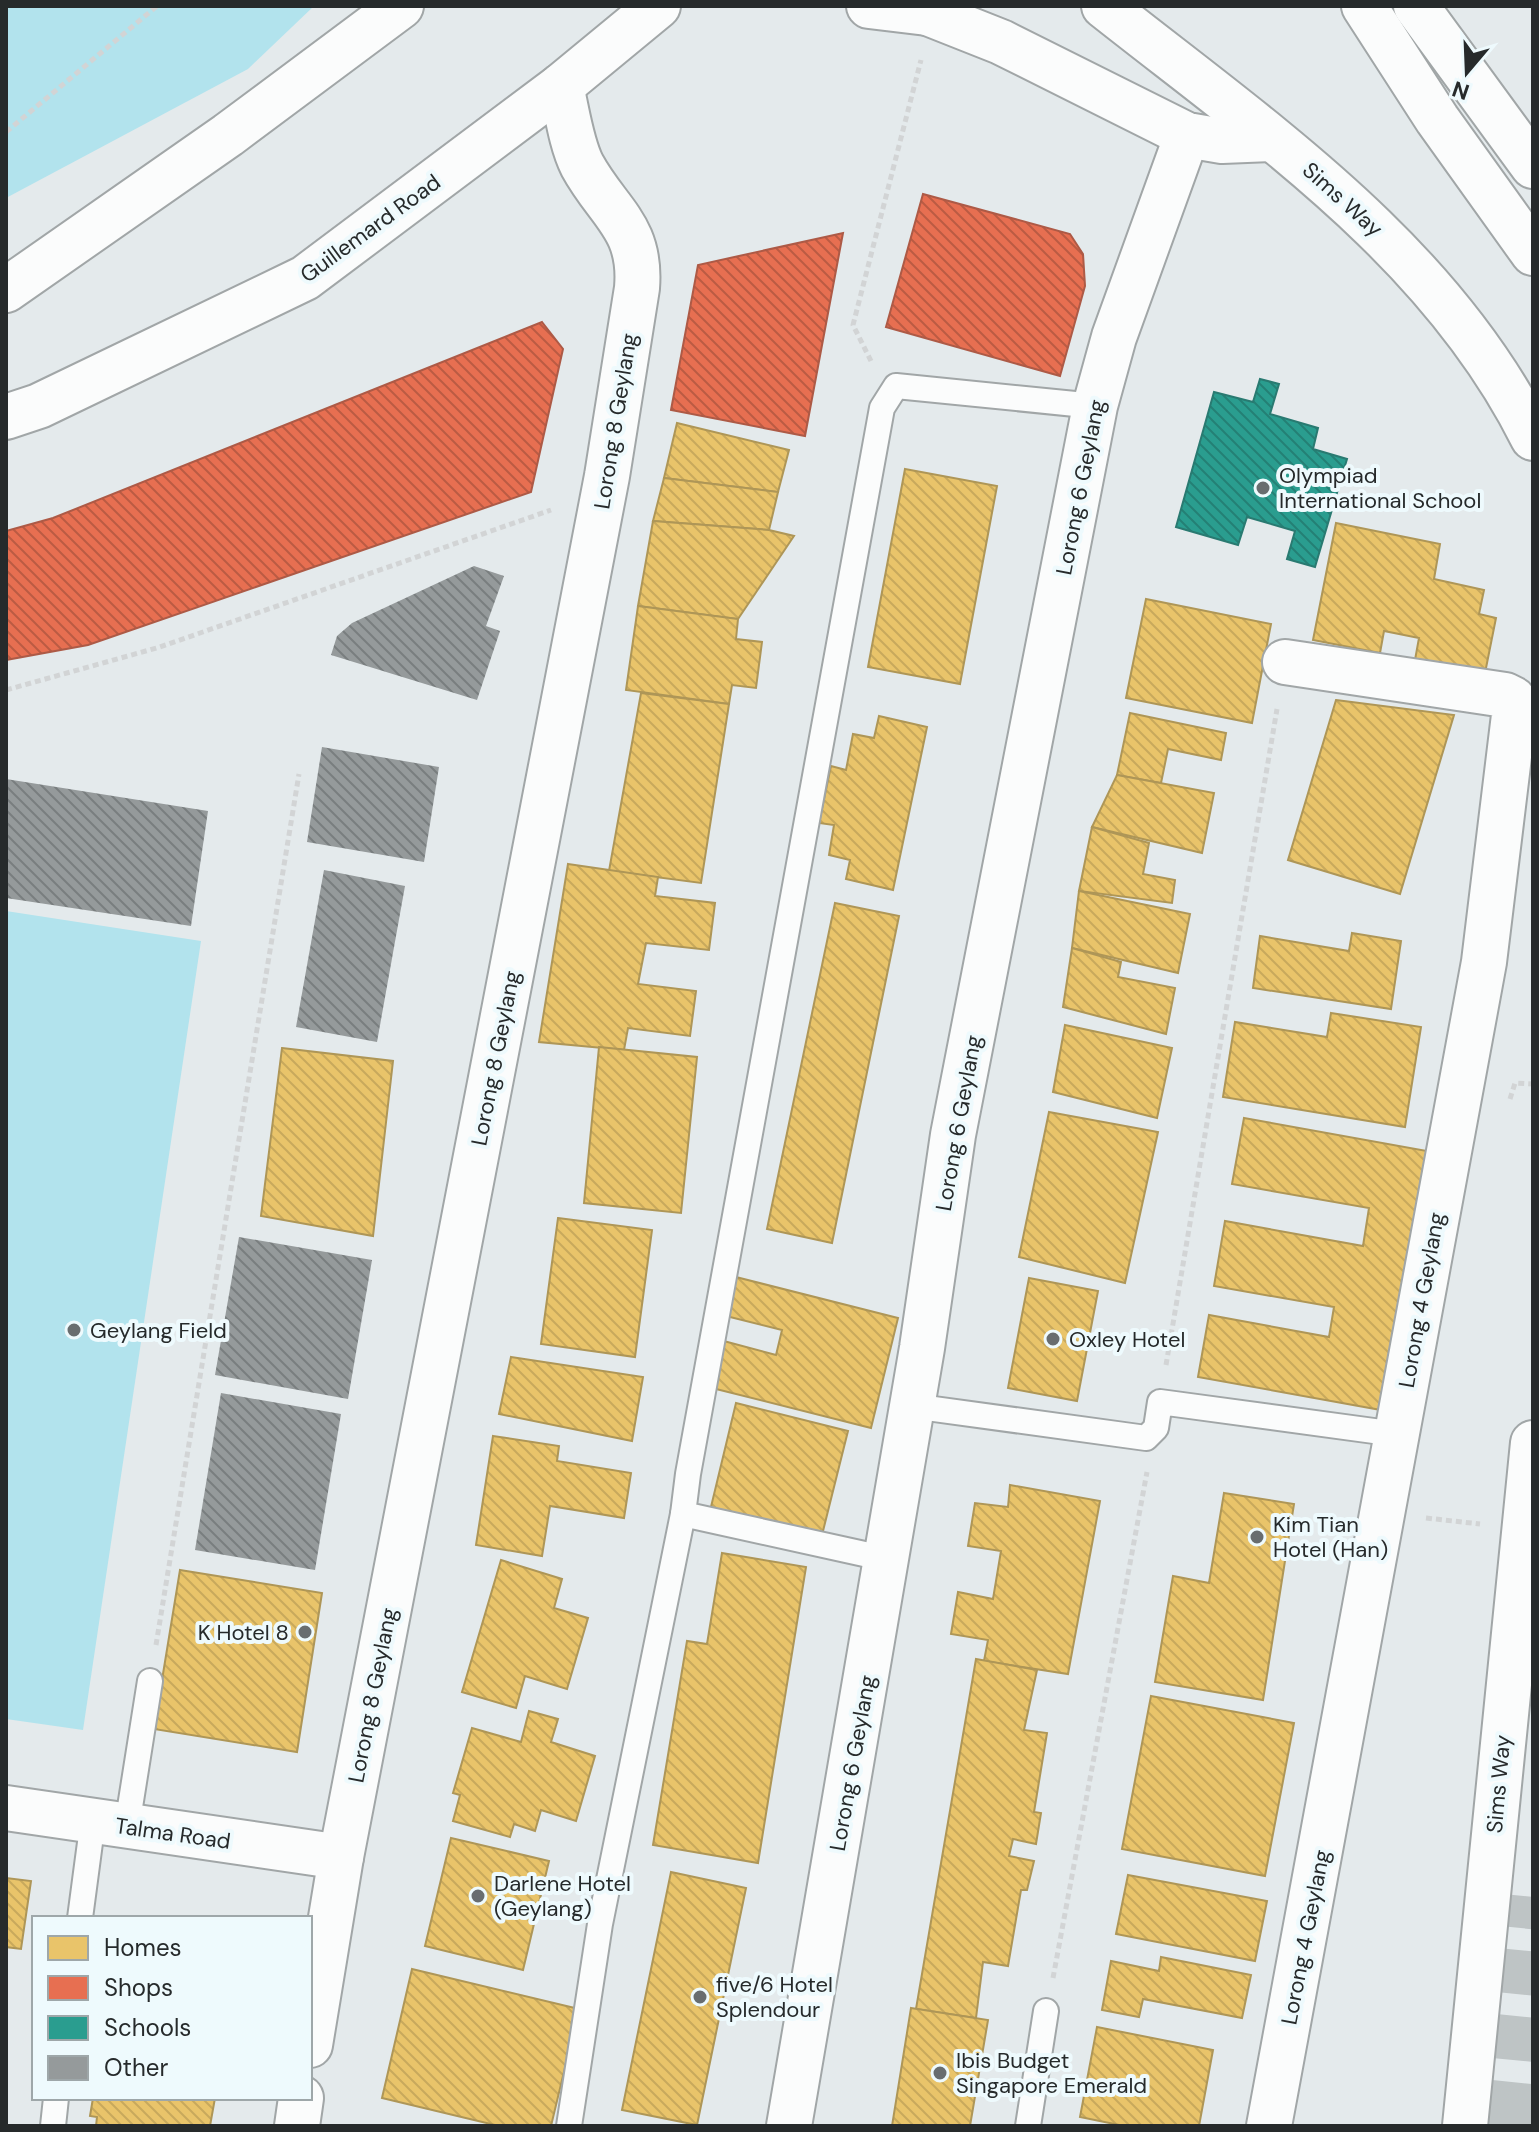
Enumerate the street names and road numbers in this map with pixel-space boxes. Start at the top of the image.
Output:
street label: Sims Way [1296,156,1389,243]
street label: Guillemard Road [294,168,446,289]
street label: Lorong 8 Geylang [587,331,644,511]
street label: Lorong 6 Geylang [1049,397,1112,577]
street label: Lorong 8 Geylang [464,968,527,1148]
street label: Lorong 6 Geylang [929,1033,988,1213]
street label: Lorong 4 Geylang [1392,1210,1451,1390]
street label: Lorong 8 Geylang [341,1605,404,1785]
street label: Lorong 6 Geylang [823,1673,882,1853]
street label: Sims Way [1480,1734,1517,1834]
street label: Talma Road [113,1811,233,1856]
street label: Lorong 4 Geylang [1274,1847,1337,2027]

